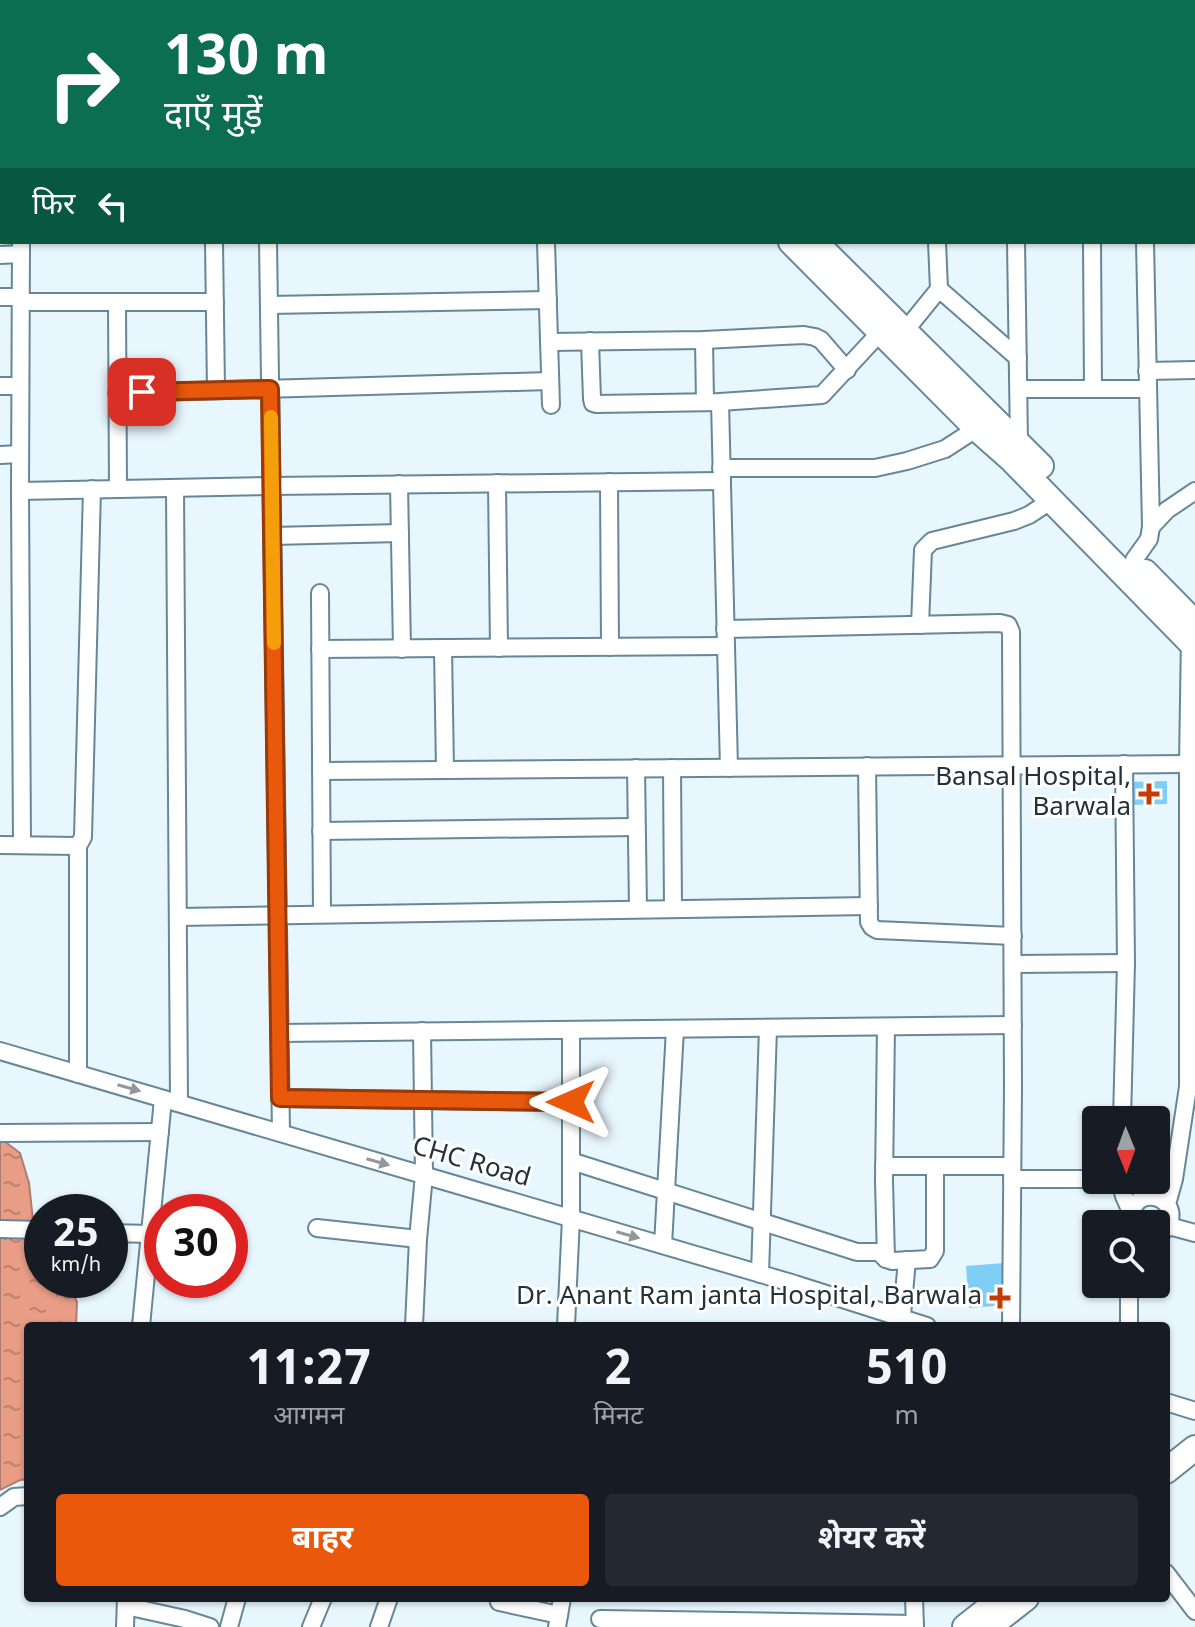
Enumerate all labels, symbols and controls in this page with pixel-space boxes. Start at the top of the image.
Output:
text: 130 m [164,24,328,97]
icon: right [32,32,136,136]
text: दाएँ मुड़ें [164,95,263,142]
icon: left [91,184,135,228]
text: फिर [32,187,75,226]
pin [108,358,176,426]
icon: arrive [120,370,164,414]
place label: Bansal Hospital, Barwala [935,762,1131,826]
marker: Bansal Hospital, Barwala [1138,783,1160,805]
position arrow [529,1060,613,1144]
one-way arrow [116,1083,141,1095]
north arrow [1082,1106,1170,1194]
map controls [1082,1106,1170,1298]
street label: CHC Road [408,1131,534,1197]
one-way arrow [366,1156,390,1169]
speed limit sign: 30 [144,1194,248,1298]
text: 25 [53,1210,99,1262]
button: search [1082,1210,1170,1298]
one-way arrow [616,1229,640,1242]
text: km/h [51,1253,101,1279]
place label: Dr. Anant Ram janta Hospital, Barwala [516,1281,982,1315]
marker: Dr. Anant Ram janta Hospital, Barwala [989,1287,1011,1309]
text: 11:27 [246,1341,371,1404]
text: 2 [605,1341,632,1404]
text: 510 [866,1341,948,1404]
text: आगमन [273,1401,344,1435]
text: मिनट [594,1401,643,1435]
text: m [895,1401,919,1435]
button: बाहर [56,1494,589,1586]
button: शेयर करें [605,1494,1138,1586]

